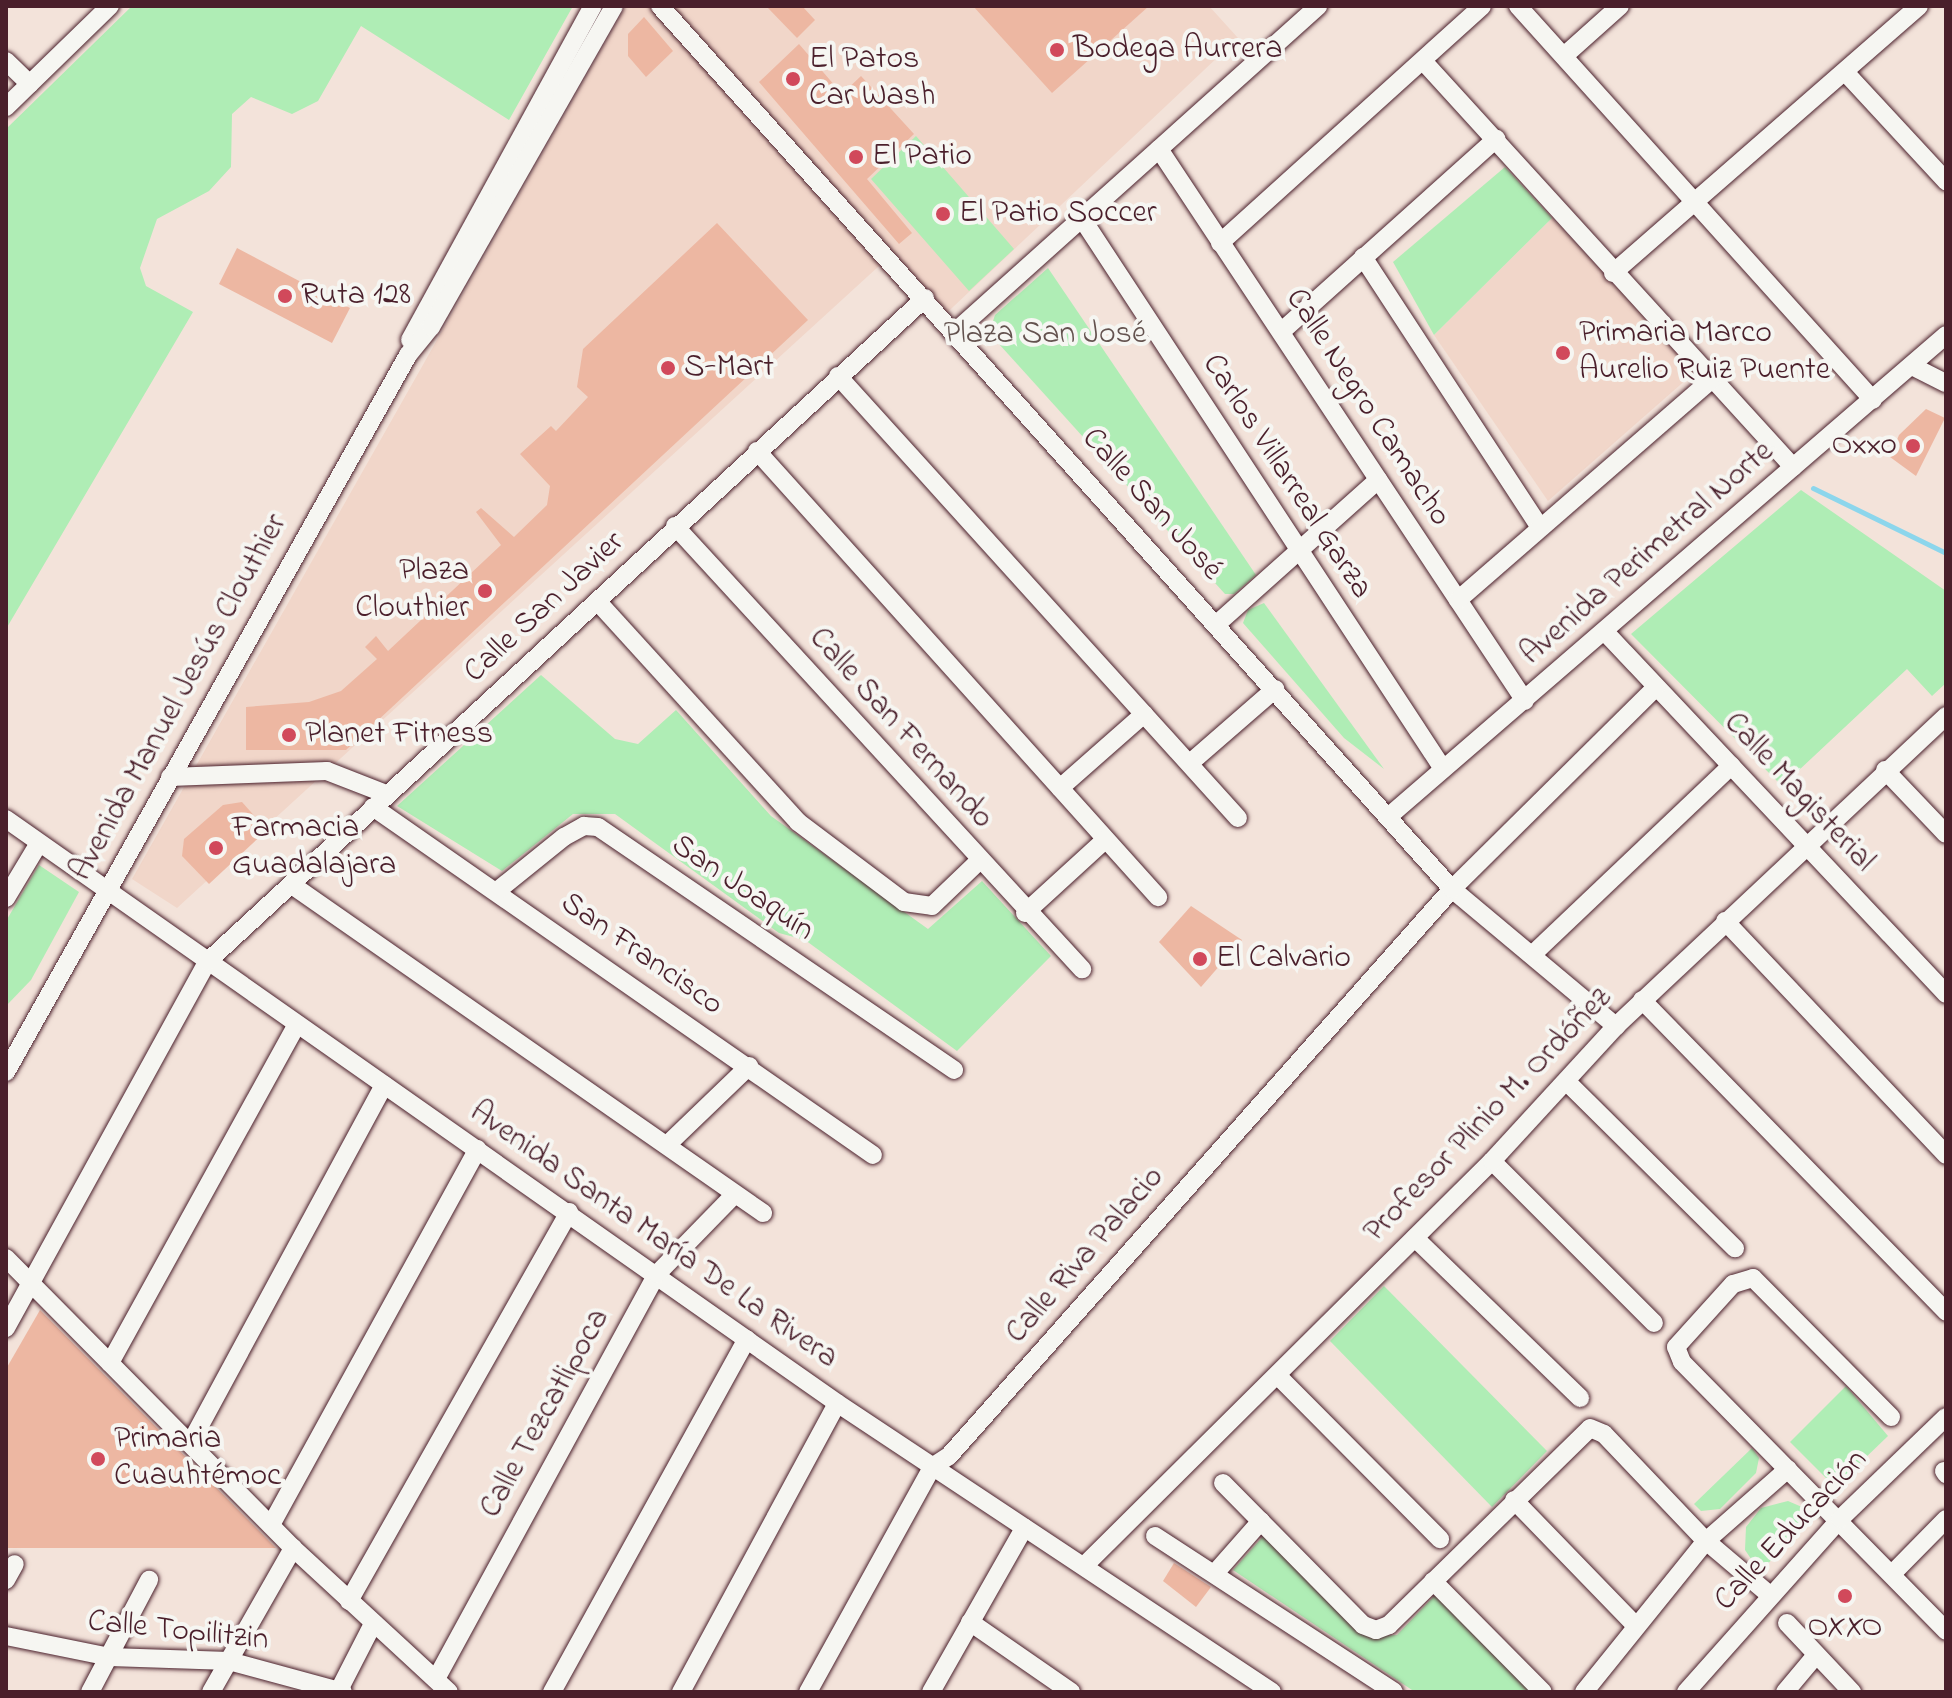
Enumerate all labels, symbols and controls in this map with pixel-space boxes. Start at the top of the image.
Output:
place label: Bodega Aurrera [1073,31,1282,69]
marker: Bodega Aurrera [1048,41,1066,59]
place label: El Patos Car Wash [809,42,935,117]
marker: El Patos Car Wash [784,70,802,88]
place label: El Patio [872,138,972,176]
marker: El Patio [847,148,865,166]
place label: El Patio Soccer [959,195,1157,233]
marker: El Patio Soccer [934,205,952,223]
place label: Ruta 128 [301,277,411,315]
street label: Calle Negro Camacho [1276,282,1458,534]
marker: Ruta 128 [276,287,294,305]
park label: Plaza San José [944,316,1146,354]
place label: Primaria Marco Aurelio Ruiz Puente [1579,316,1830,391]
marker: Primaria Marco Aurelio Ruiz Puente [1554,344,1572,362]
street label: Carlos Villarreal Garza [1192,347,1380,607]
place label: S-Mart [684,349,774,387]
marker: S-Mart [659,359,677,377]
street label: Calle San José [1072,421,1230,589]
place label: Oxxo [1832,427,1897,465]
street label: Avenida Perimetral Norte [1514,434,1782,674]
marker: Oxxo [1904,437,1922,455]
street label: Avenida Manuel Jesús Clouthier [63,508,297,888]
street label: Calle San Javier [457,524,633,692]
place label: Plaza Clouthier [355,554,469,629]
marker: Plaza Clouthier [476,582,494,600]
street label: Calle San Fernando [799,620,1001,838]
street label: Calle Magisterial [1714,705,1882,881]
place label: Planet Fitness [305,716,493,754]
marker: Planet Fitness [280,726,298,744]
place label: Farmacia Guadalajara [232,811,396,886]
street label: San Joaquín [663,827,821,951]
marker: Farmacia Guadalajara [207,839,225,857]
street label: San Francisco [552,885,730,1025]
place label: El Calvario [1216,940,1351,978]
marker: El Calvario [1191,950,1209,968]
street label: Profesor Plinio M. Ordóñez [1357,980,1621,1252]
street label: Avenida Santa María De La Rivera [461,1094,845,1378]
street label: Calle Riva Palacio [999,1160,1173,1352]
street label: Calle Tezcatlipoca [473,1303,619,1525]
place label: Primaria Cuauhtémoc [114,1422,281,1497]
street label: Calle Educación [1707,1442,1877,1620]
marker: Primaria Cuauhtémoc [89,1450,107,1468]
marker: OXXO [1836,1587,1854,1605]
street label: Calle Topilitzin [86,1603,270,1661]
place label: OXXO [1807,1609,1883,1647]

